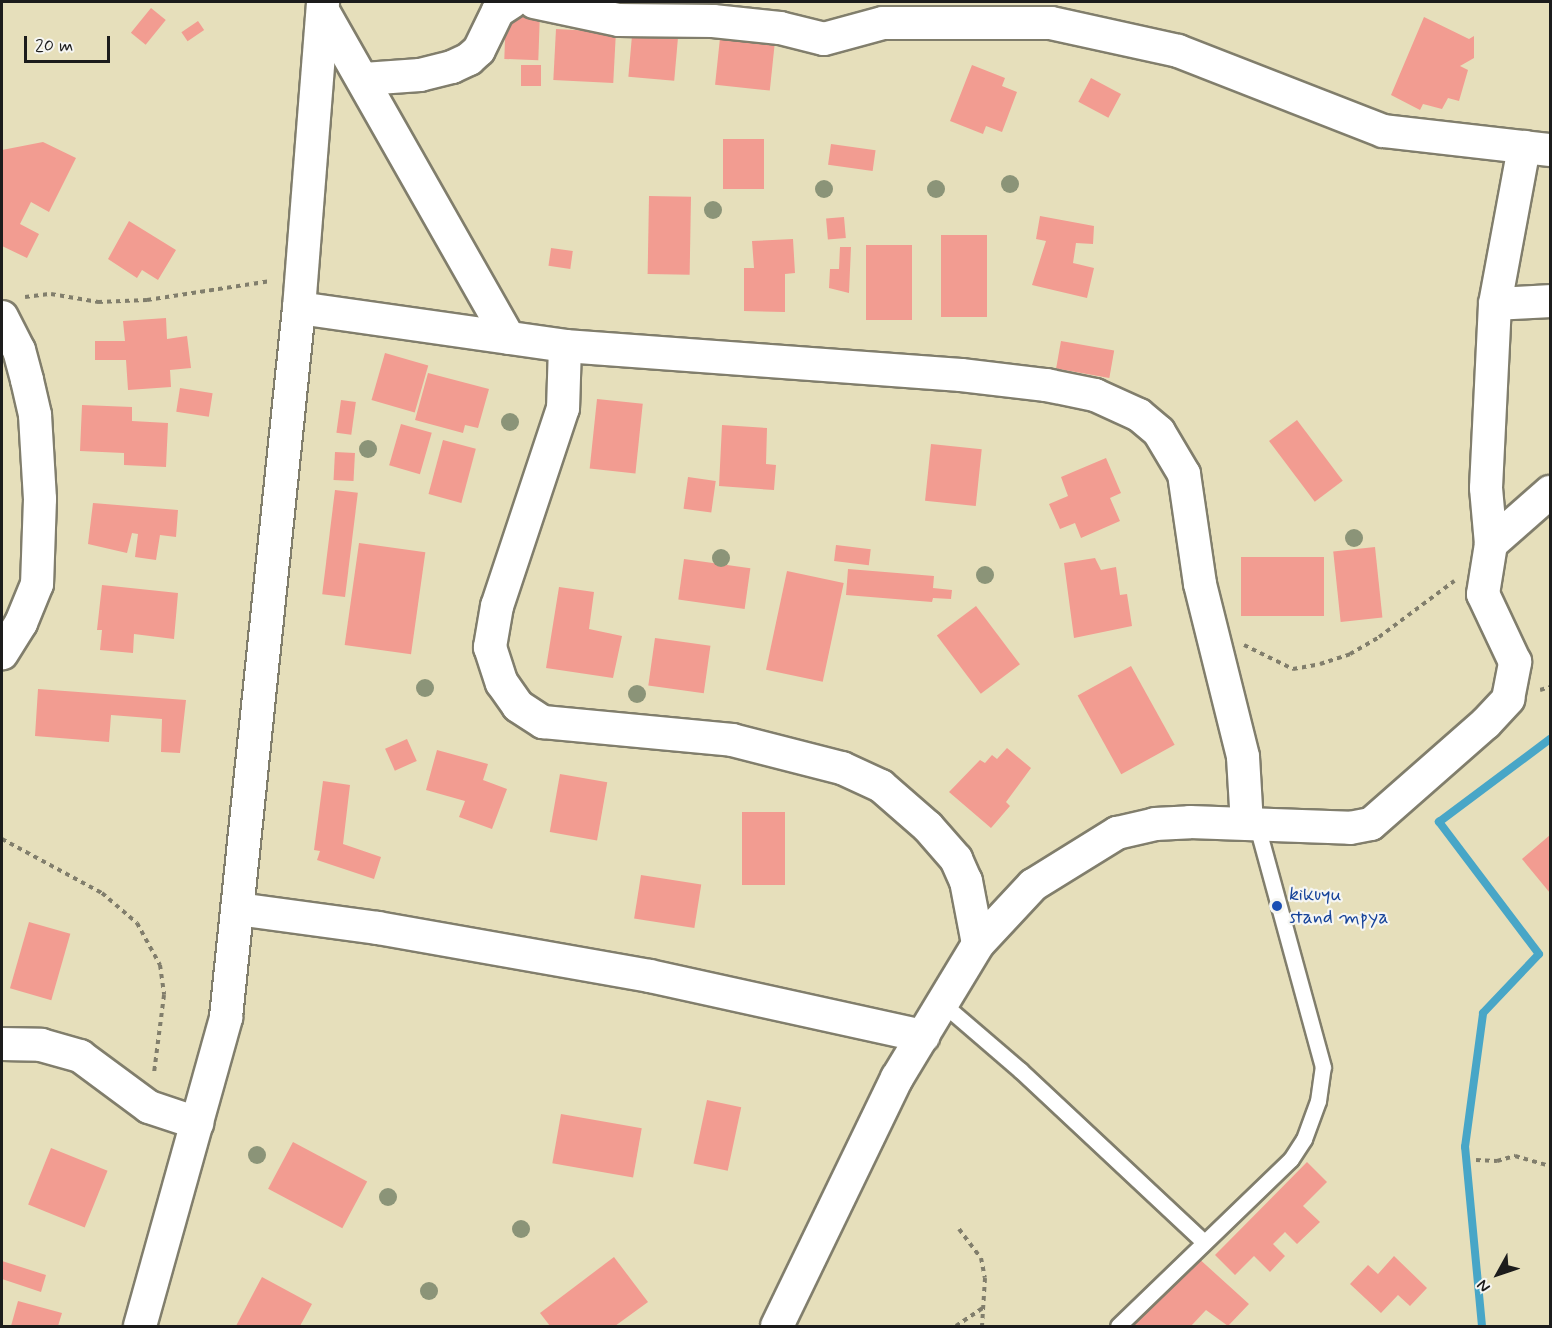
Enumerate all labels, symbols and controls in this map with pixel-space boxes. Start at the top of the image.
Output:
scale bar [27,24,112,62]
text: 20 m [35,34,73,58]
place label: kikuyu stand mpya [1289,882,1382,929]
marker: kikuyu stand mpya [1270,899,1284,913]
north arrow [1468,1244,1528,1304]
text: N [1472,1275,1495,1297]

